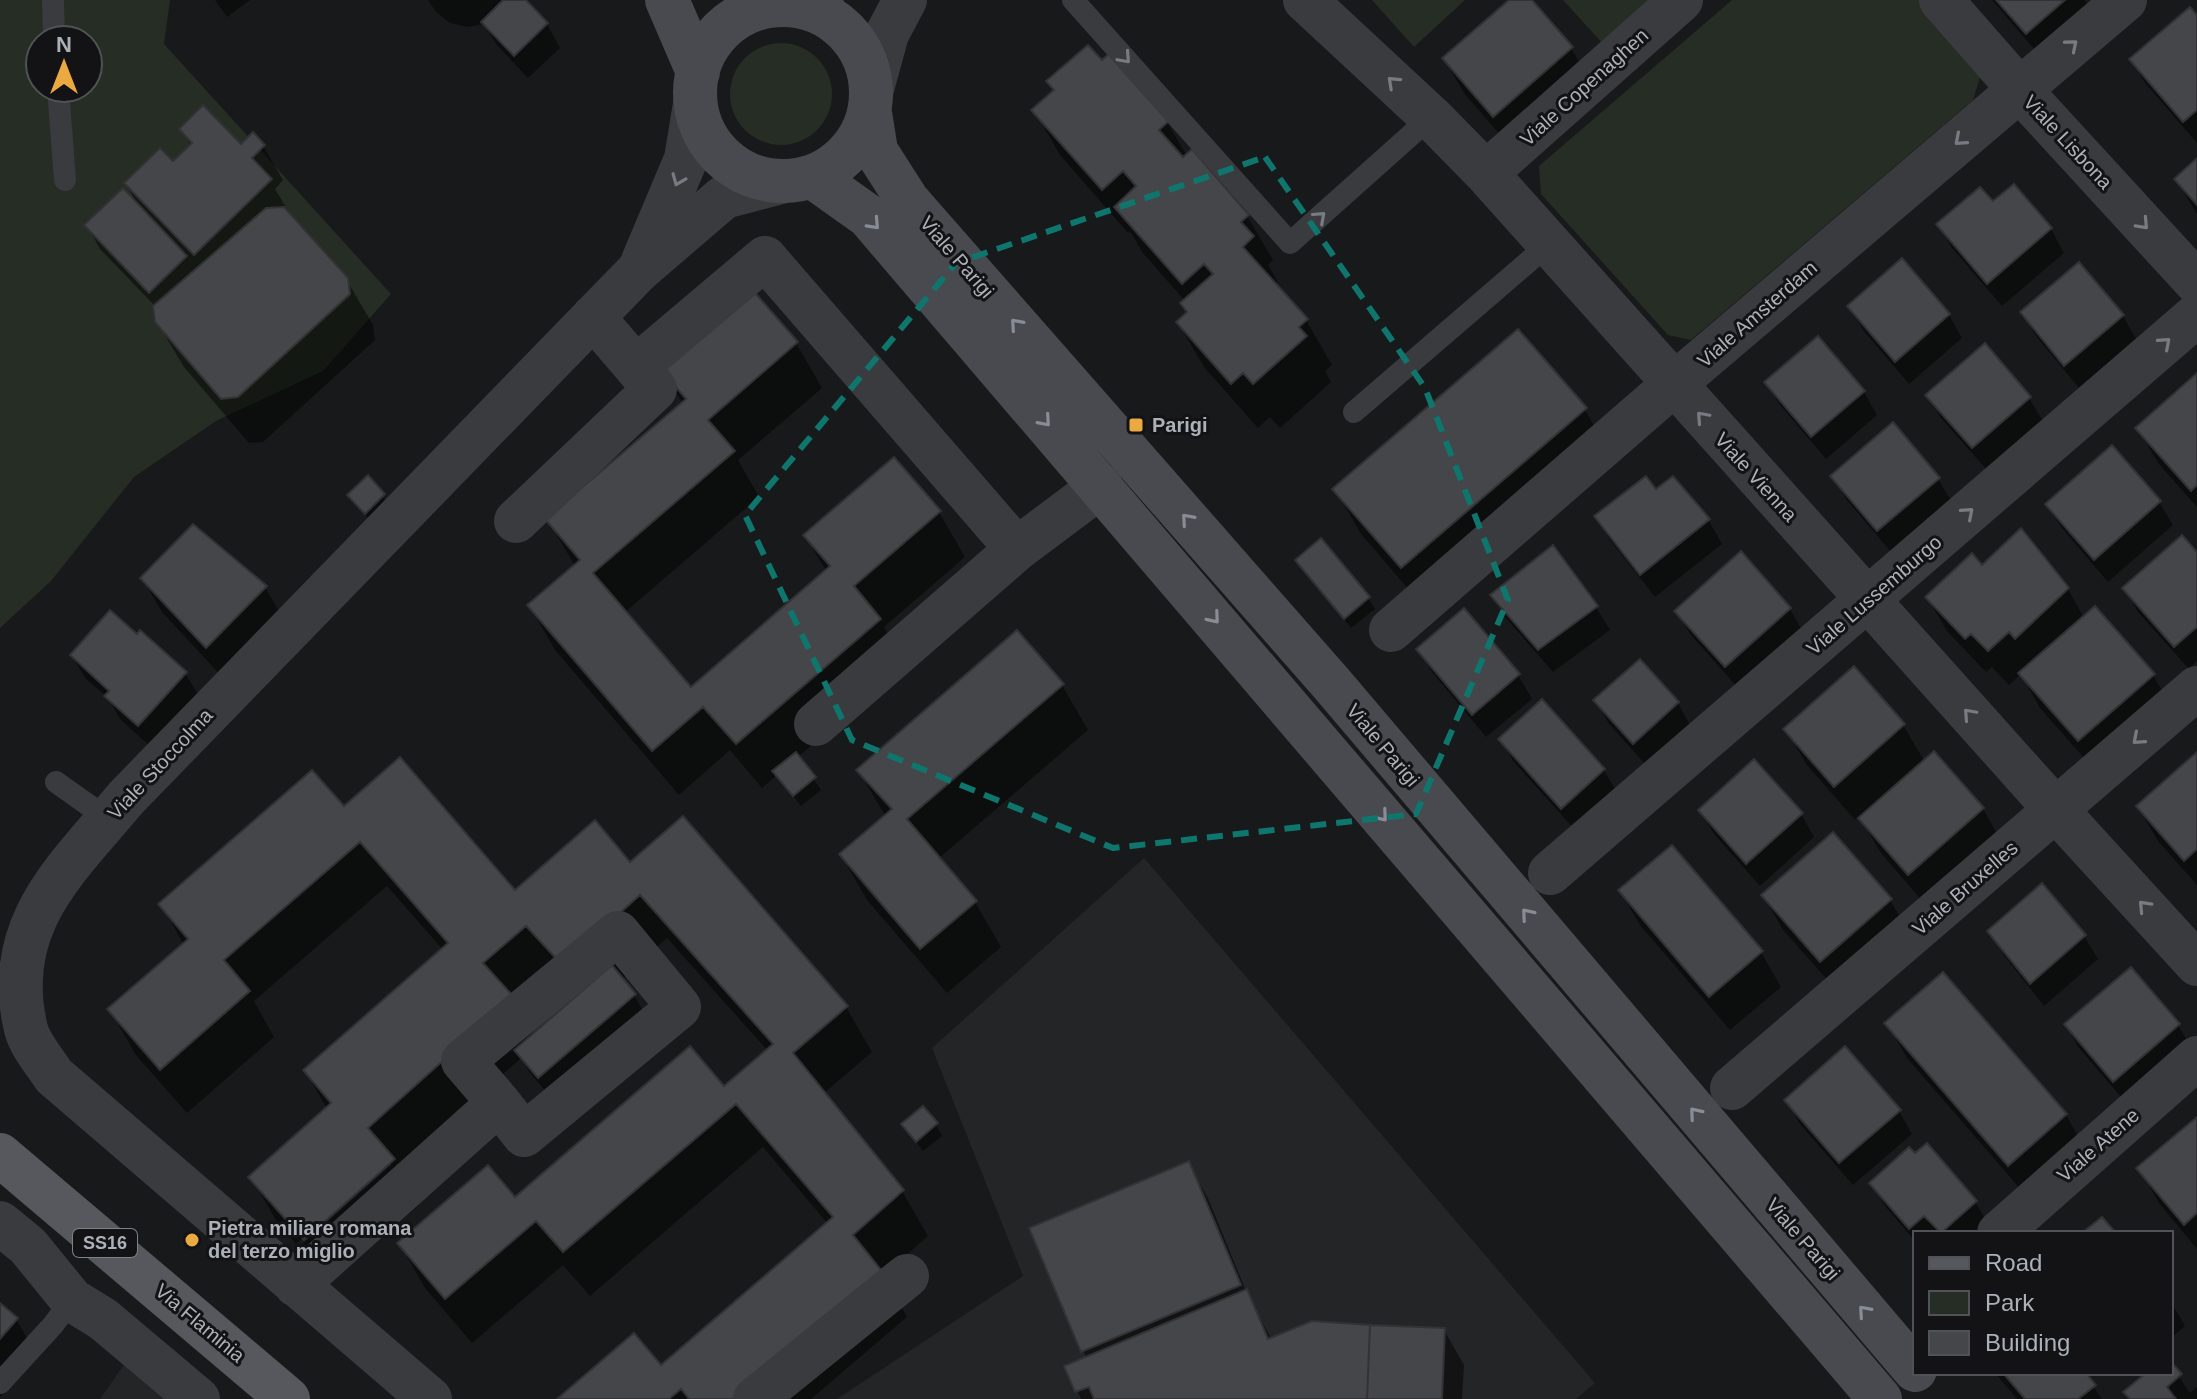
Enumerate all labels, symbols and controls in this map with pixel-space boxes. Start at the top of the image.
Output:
north arrow [24,24,104,104]
street label: Viale Copenaghen [1516,24,1652,150]
text: N [56,32,72,57]
one-way arrow [2062,40,2077,55]
one-way arrow [1115,49,1129,64]
one-way arrow [1387,77,1402,91]
street label: Viale Lisbona [2019,91,2117,194]
one-way arrow [1954,130,1969,145]
one-way arrow [671,172,688,186]
street label: Viale Parigi [916,212,998,302]
one-way arrow [1310,212,1325,226]
one-way arrow [865,215,880,229]
one-way arrow [2134,215,2148,230]
street label: Viale Amsterdam [1693,256,1821,372]
one-way arrow [1011,318,1026,333]
one-way arrow [2156,338,2171,353]
one-way arrow [1035,411,1049,426]
one-way arrow [1697,411,1711,426]
place label: Parigi [1152,414,1208,436]
marker: Parigi [1127,416,1145,434]
street label: Viale Vienna [1710,428,1802,526]
one-way arrow [1959,508,1974,523]
one-way arrow [1182,514,1197,529]
street label: Viale Lussemburgo [1802,531,1946,659]
one-way arrow [1204,609,1219,623]
street label: Viale Parigi [1342,699,1424,791]
street label: Viale Stoccolma [103,704,217,824]
one-way arrow [1964,709,1979,723]
one-way arrow [2133,729,2147,744]
one-way arrow [1373,807,1387,821]
street label: Viale Bruxelles [1908,836,2022,940]
one-way arrow [2140,901,2154,916]
one-way arrow [1522,909,1537,924]
street label: Viale Atene [2053,1104,2143,1186]
one-way arrow [1690,1108,1705,1123]
street label: Viale Parigi [1762,1194,1844,1284]
place label: Pietra miliare romana del terzo miglio [208,1217,412,1262]
road number: SS16 [73,1229,137,1257]
marker: Pietra miliare romana del terzo miglio [183,1231,201,1249]
legend [1913,1231,2173,1375]
text: Road [1985,1249,2042,1276]
street label: Via Flaminia [151,1279,250,1367]
text: Park [1985,1289,2035,1316]
one-way arrow [1859,1305,1874,1320]
text: Building [1985,1329,2070,1356]

